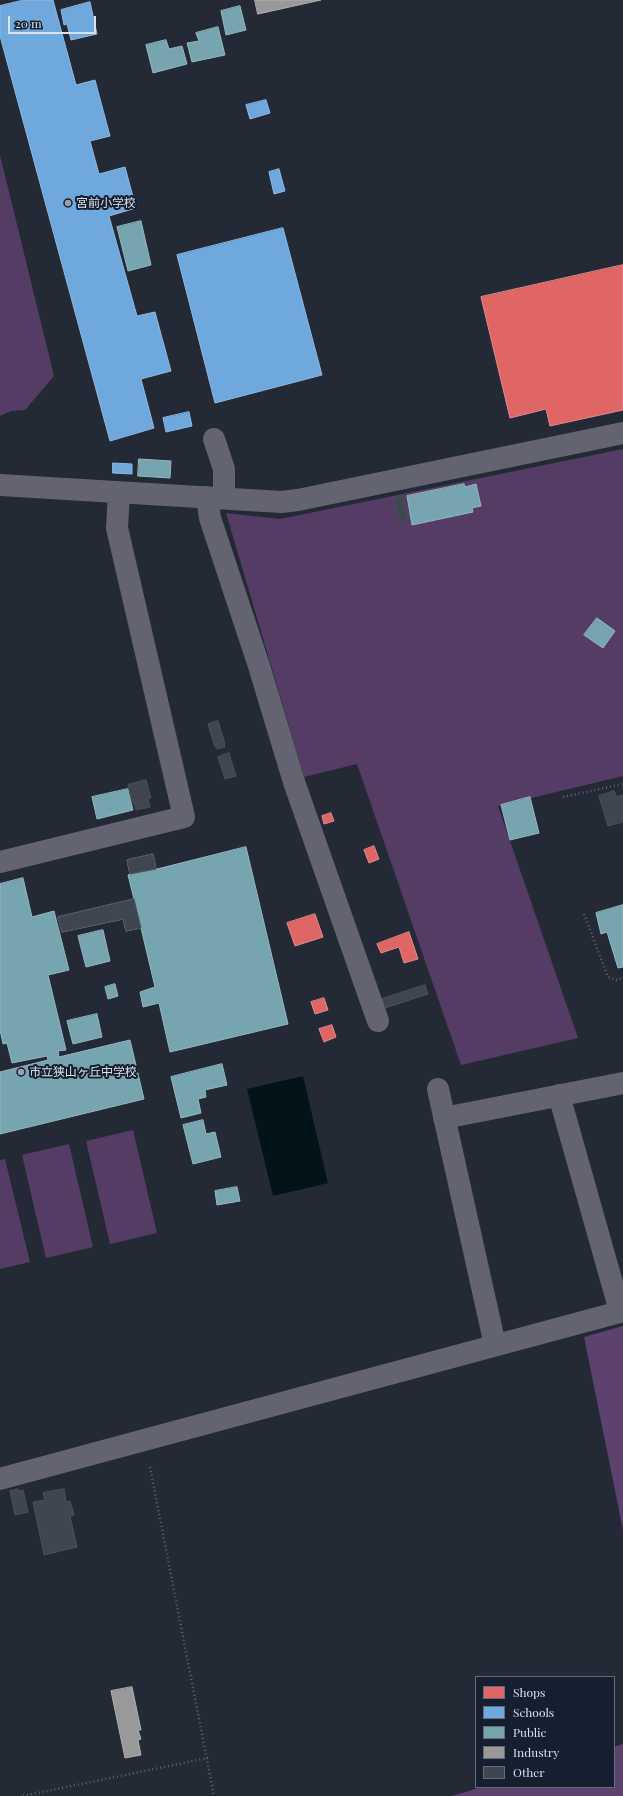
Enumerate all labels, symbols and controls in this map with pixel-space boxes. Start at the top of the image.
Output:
scale bar [10,8,98,34]
text: 20 m [15,15,42,31]
place label: 宮前小学校 [76,196,136,210]
marker: 宮前小学校 [63,198,73,208]
place label: 市立狭山ヶ丘中学校 [29,1065,137,1079]
marker: 市立狭山ヶ丘中学校 [16,1067,26,1077]
legend [475,1676,615,1788]
text: Shops [513,1684,545,1700]
text: Schools [513,1704,554,1720]
text: Public [513,1724,546,1740]
text: Industry [513,1744,559,1760]
text: Other [513,1764,545,1780]

